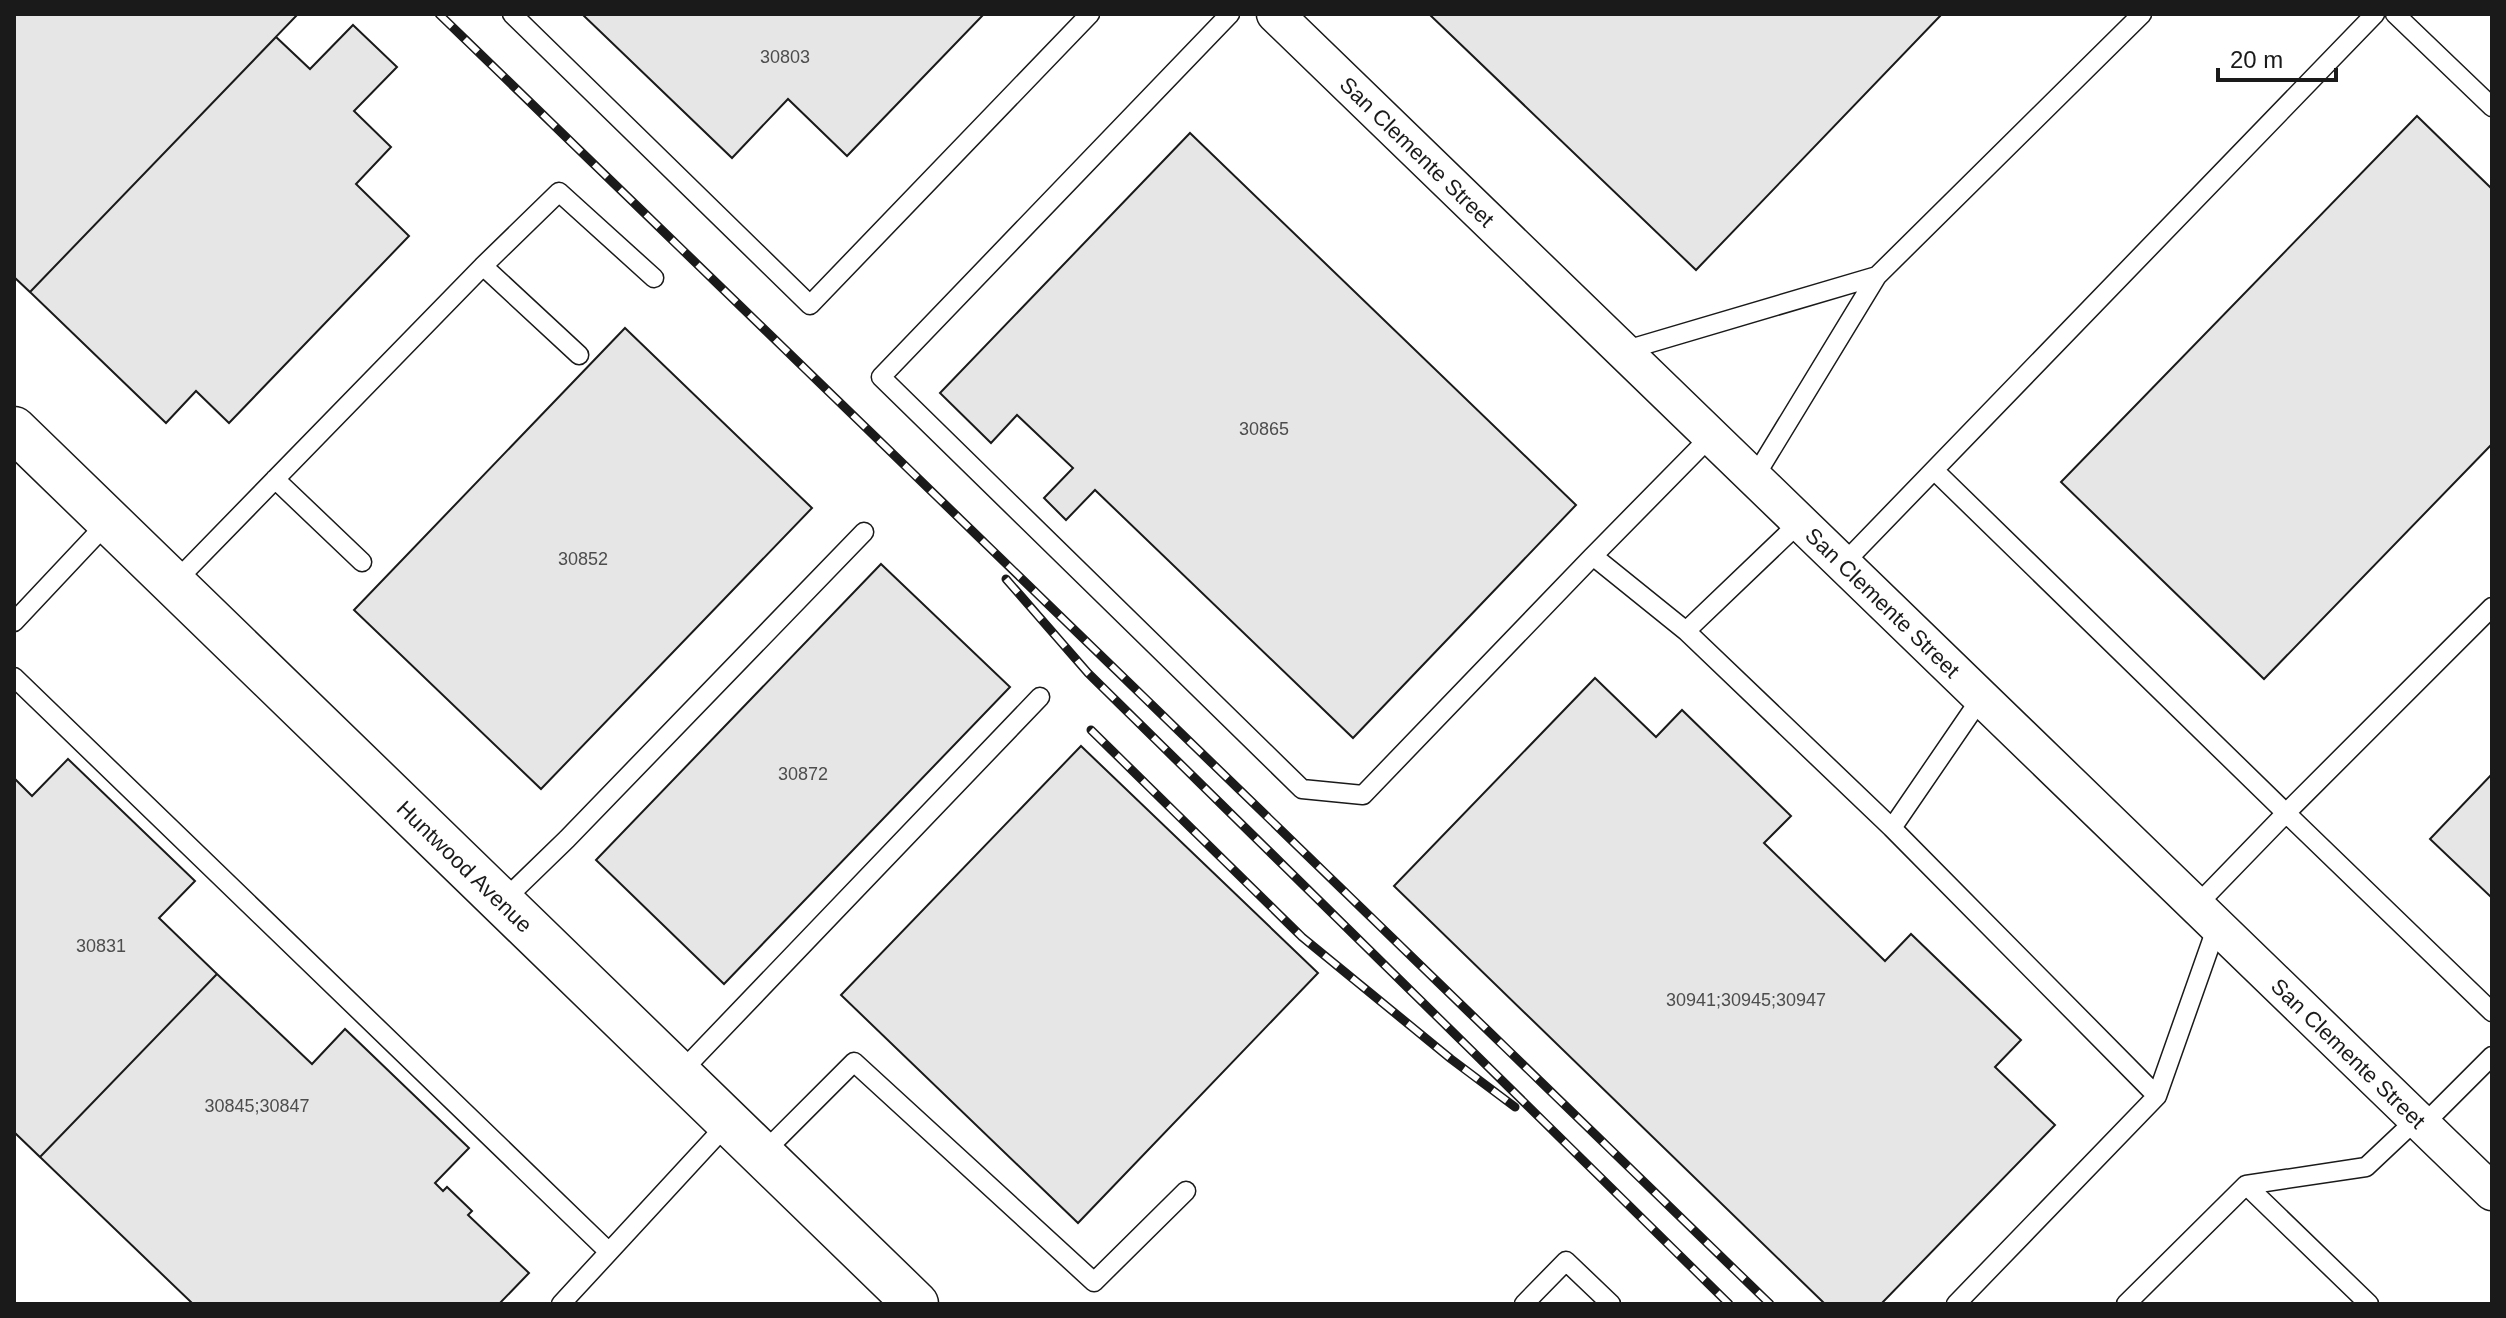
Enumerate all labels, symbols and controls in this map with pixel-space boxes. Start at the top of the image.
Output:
scale bar [2218,32,2336,82]
text: 20 m [2230,46,2283,73]
house number: 30803 [760,47,810,67]
street label: San Clemente Street [1335,72,1499,232]
house number: 30865 [1239,419,1289,439]
street label: San Clemente Street [1801,522,1965,682]
house number: 30852 [558,549,608,569]
house number: 30872 [778,764,828,784]
street label: Huntwood Avenue [392,795,537,937]
house number: 30831 [76,936,126,956]
street label: San Clemente Street [2266,973,2431,1133]
house number: 30941;30945;30947 [1666,990,1826,1010]
house number: 30845;30847 [204,1096,310,1116]

